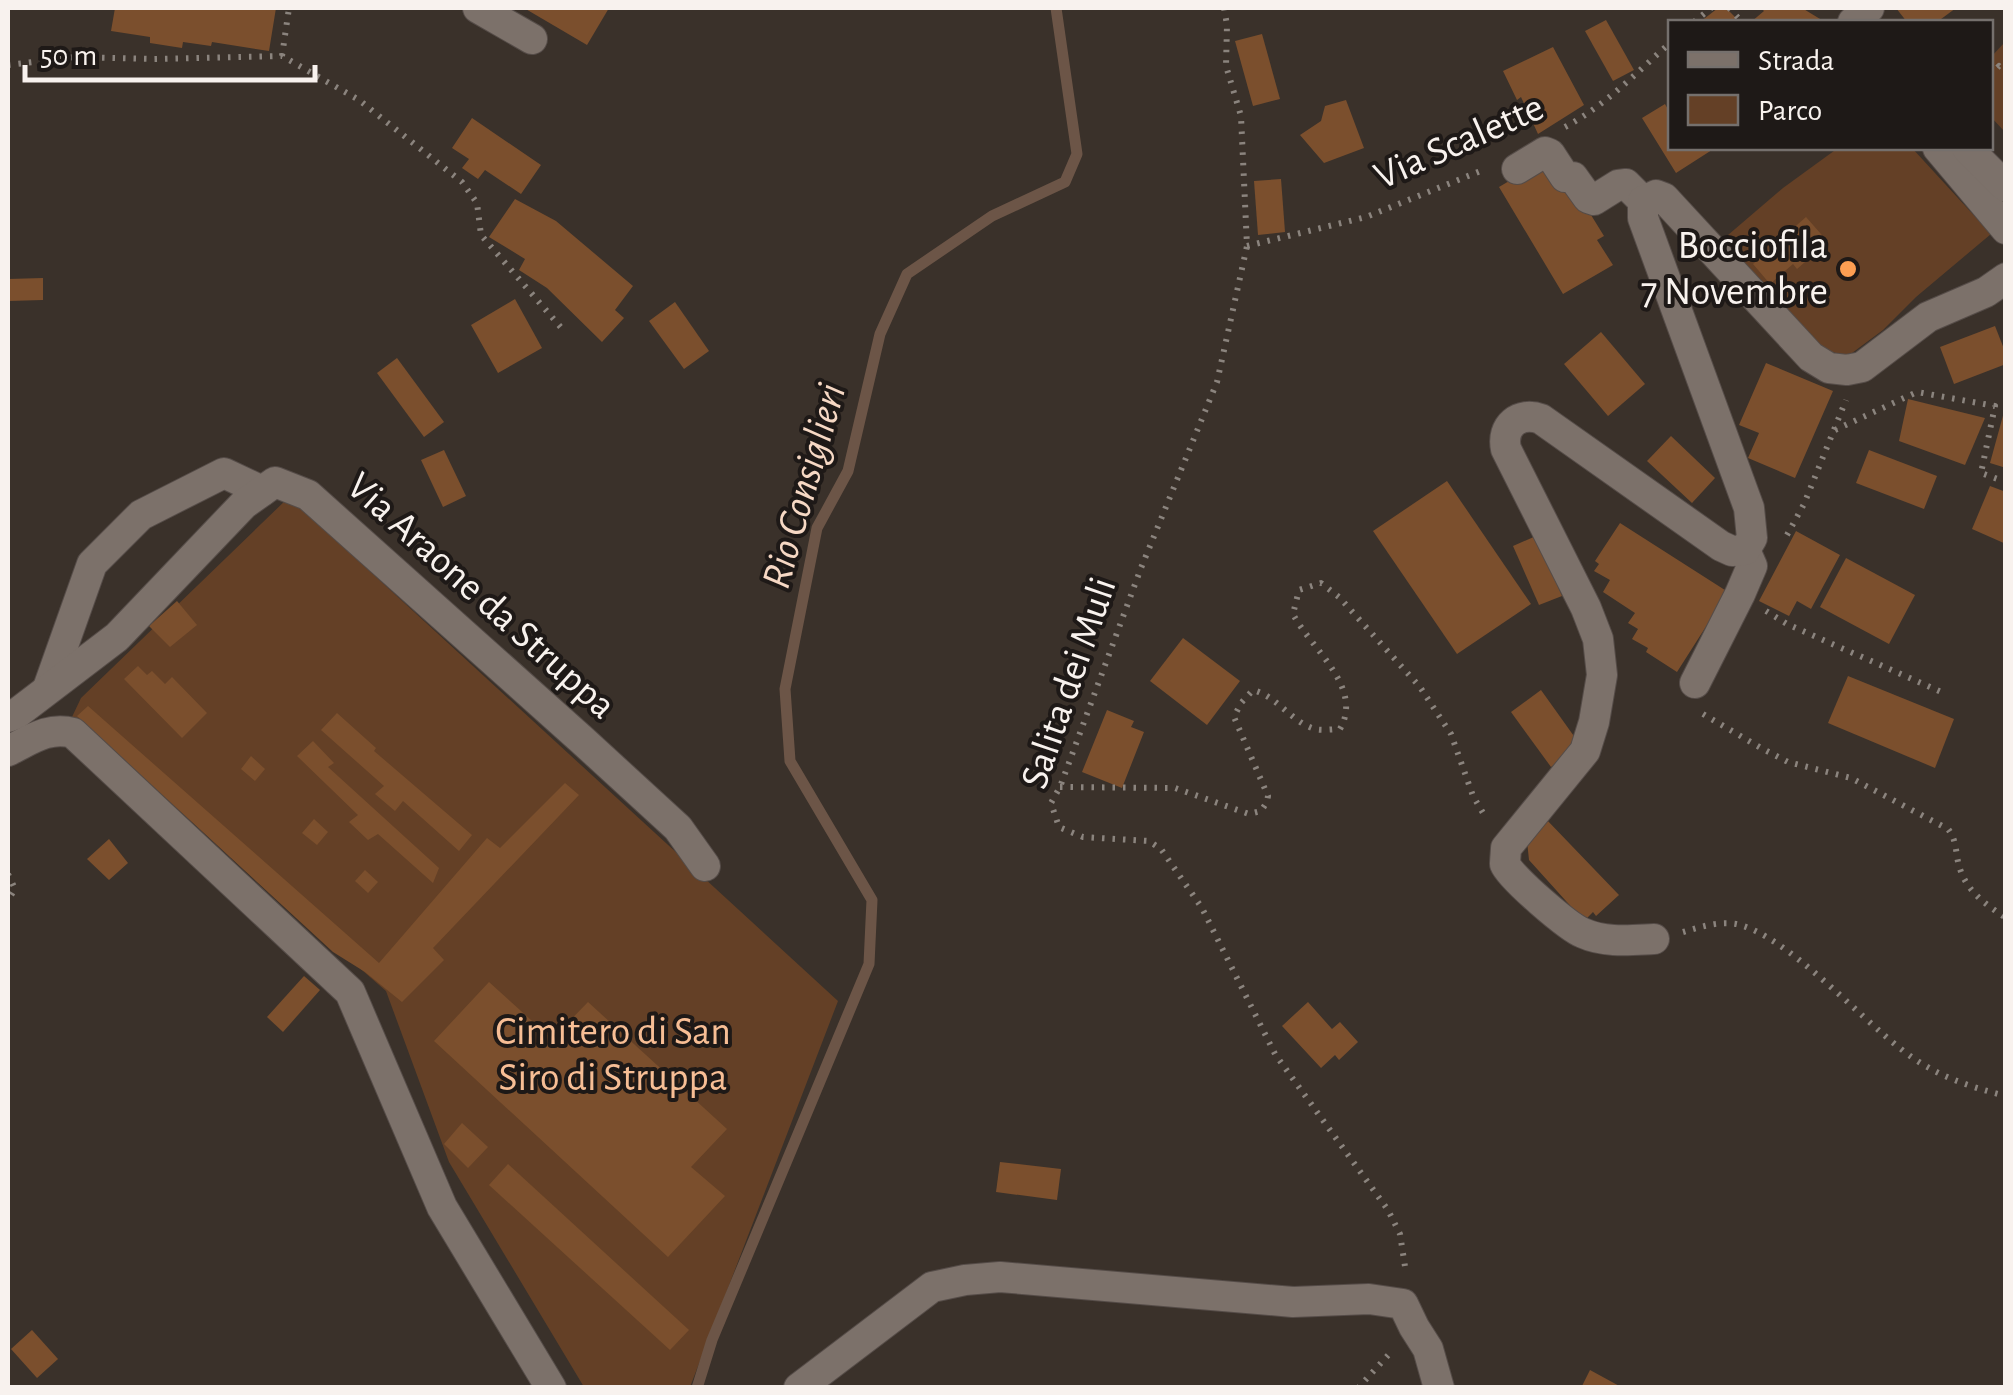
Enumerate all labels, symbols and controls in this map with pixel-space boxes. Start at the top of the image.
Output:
scale bar [25,20,315,82]
legend [1668,20,1993,150]
text: 50 m [40,41,97,71]
text: Strada [1758,46,1834,76]
street label: Via Scalette [1368,87,1550,197]
text: Parco [1758,96,1822,126]
place label: Bocciofila 7 Novembre [1641,226,1828,312]
marker: Bocciofila 7 Novembre [1837,258,1859,280]
water label: Rio Consiglieri [755,379,853,593]
street label: Via Araone da Struppa [339,465,623,727]
street label: Salita dei Muli [1014,572,1124,794]
park label: Cimitero di San Siro di Struppa [495,1012,731,1098]

